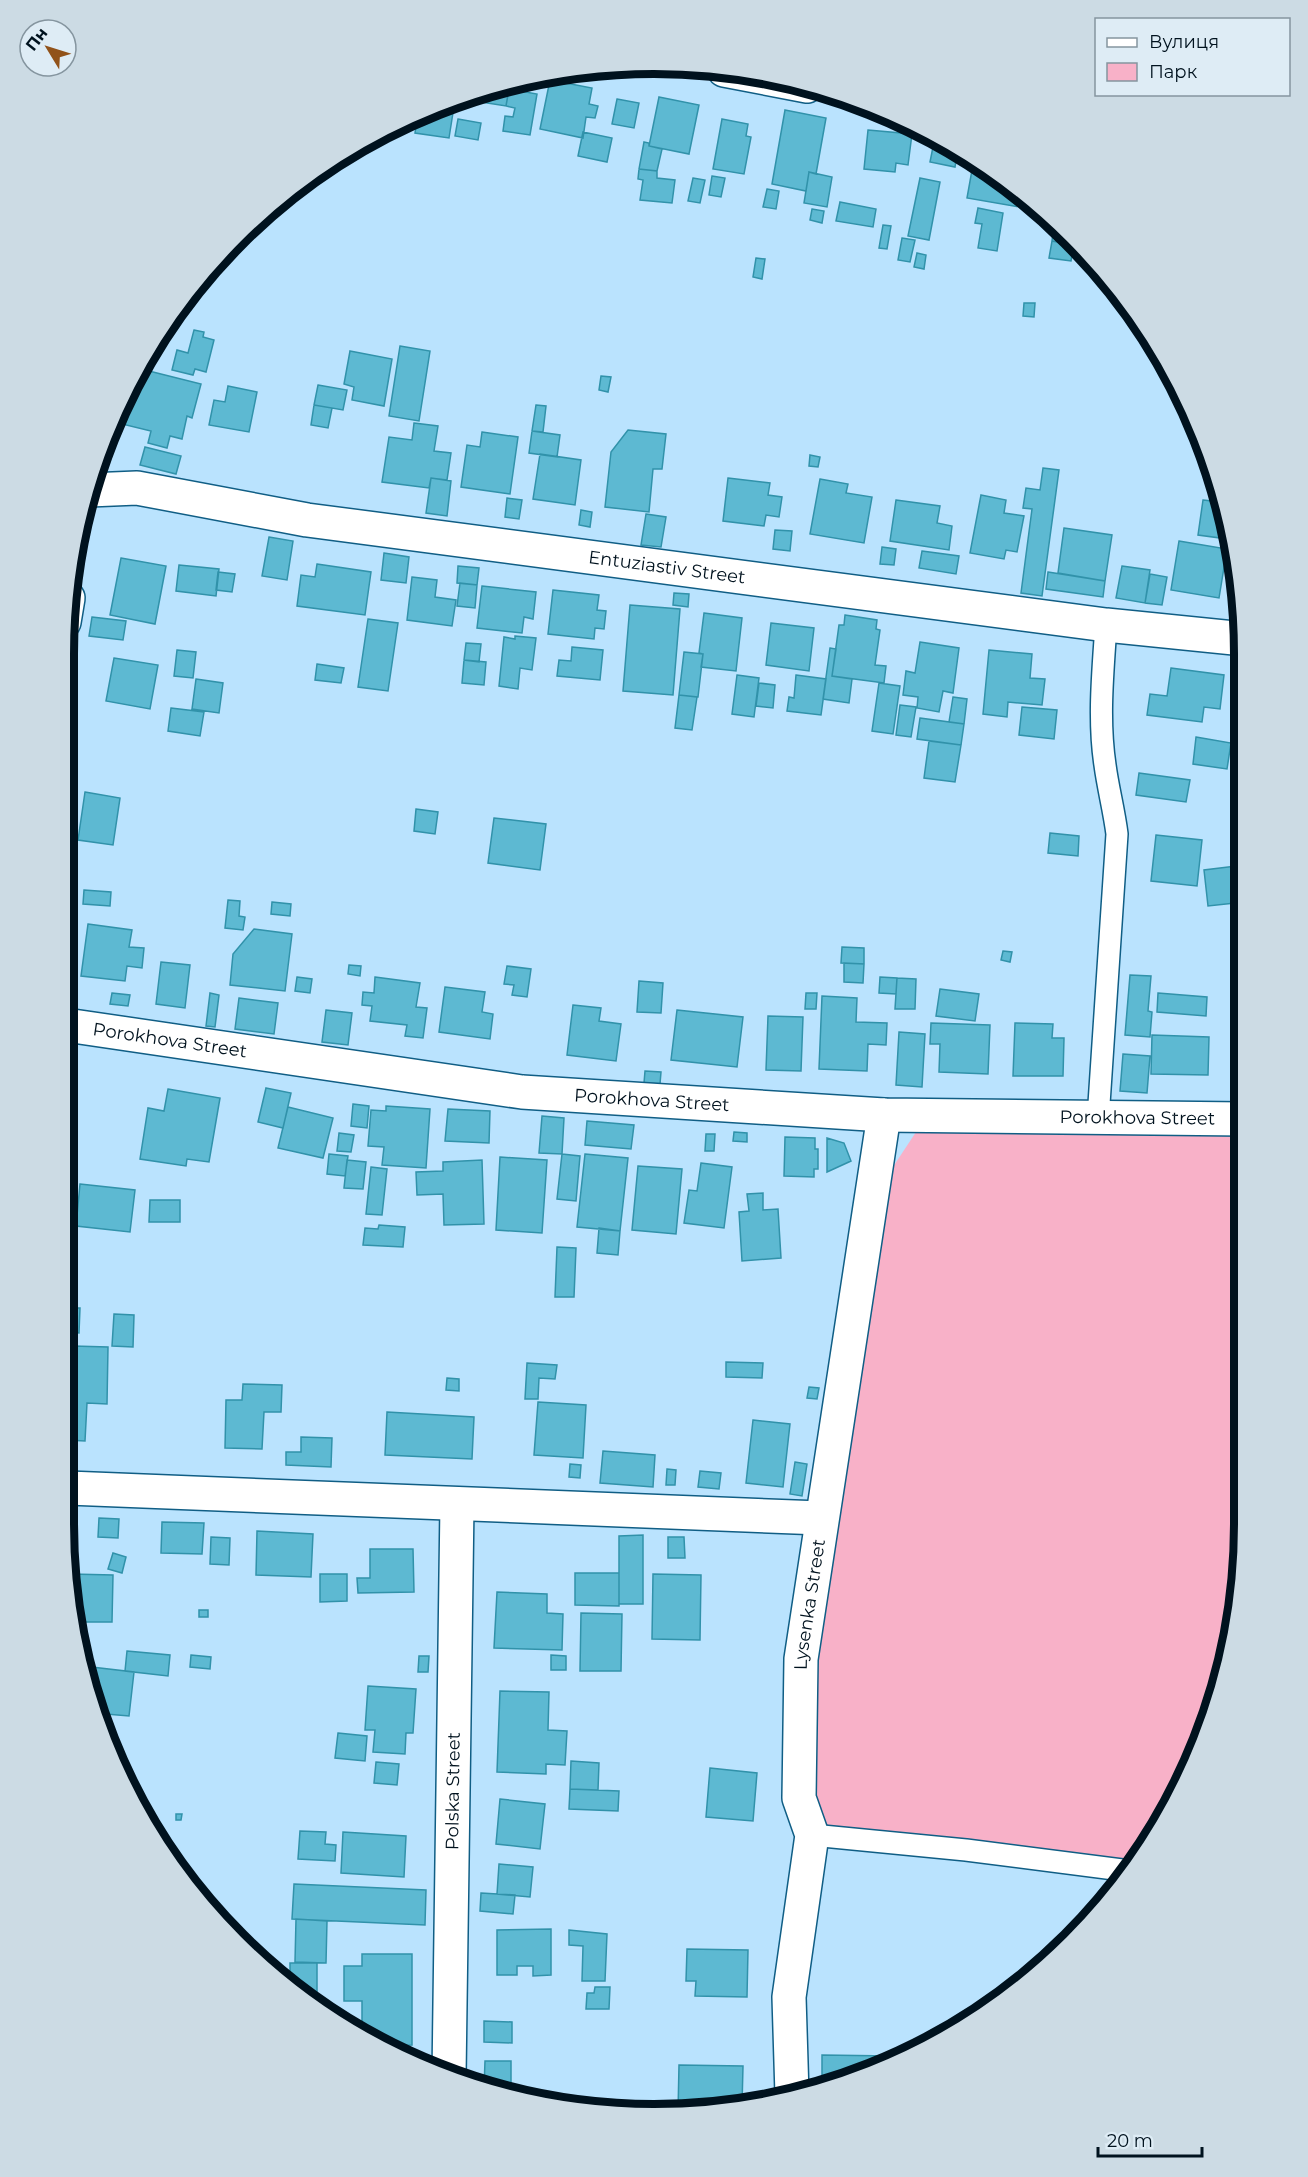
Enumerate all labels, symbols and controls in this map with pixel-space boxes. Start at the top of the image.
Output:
north arrow [18,18,78,78]
legend [1095,18,1290,96]
text: Пн [22,24,51,54]
text: Вулиця [1149,31,1219,53]
text: Парк [1149,61,1198,83]
street label: Entuziastiv Street [587,546,747,589]
street label: Porokhova Street [91,1018,248,1062]
street label: Porokhova Street [574,1084,730,1116]
street label: Porokhova Street [1060,1106,1215,1130]
street label: Lysenka Street [790,1537,830,1670]
street label: Polska Street [441,1732,465,1850]
scale bar [1098,2120,1202,2158]
text: 20 m [1107,2130,1153,2152]

